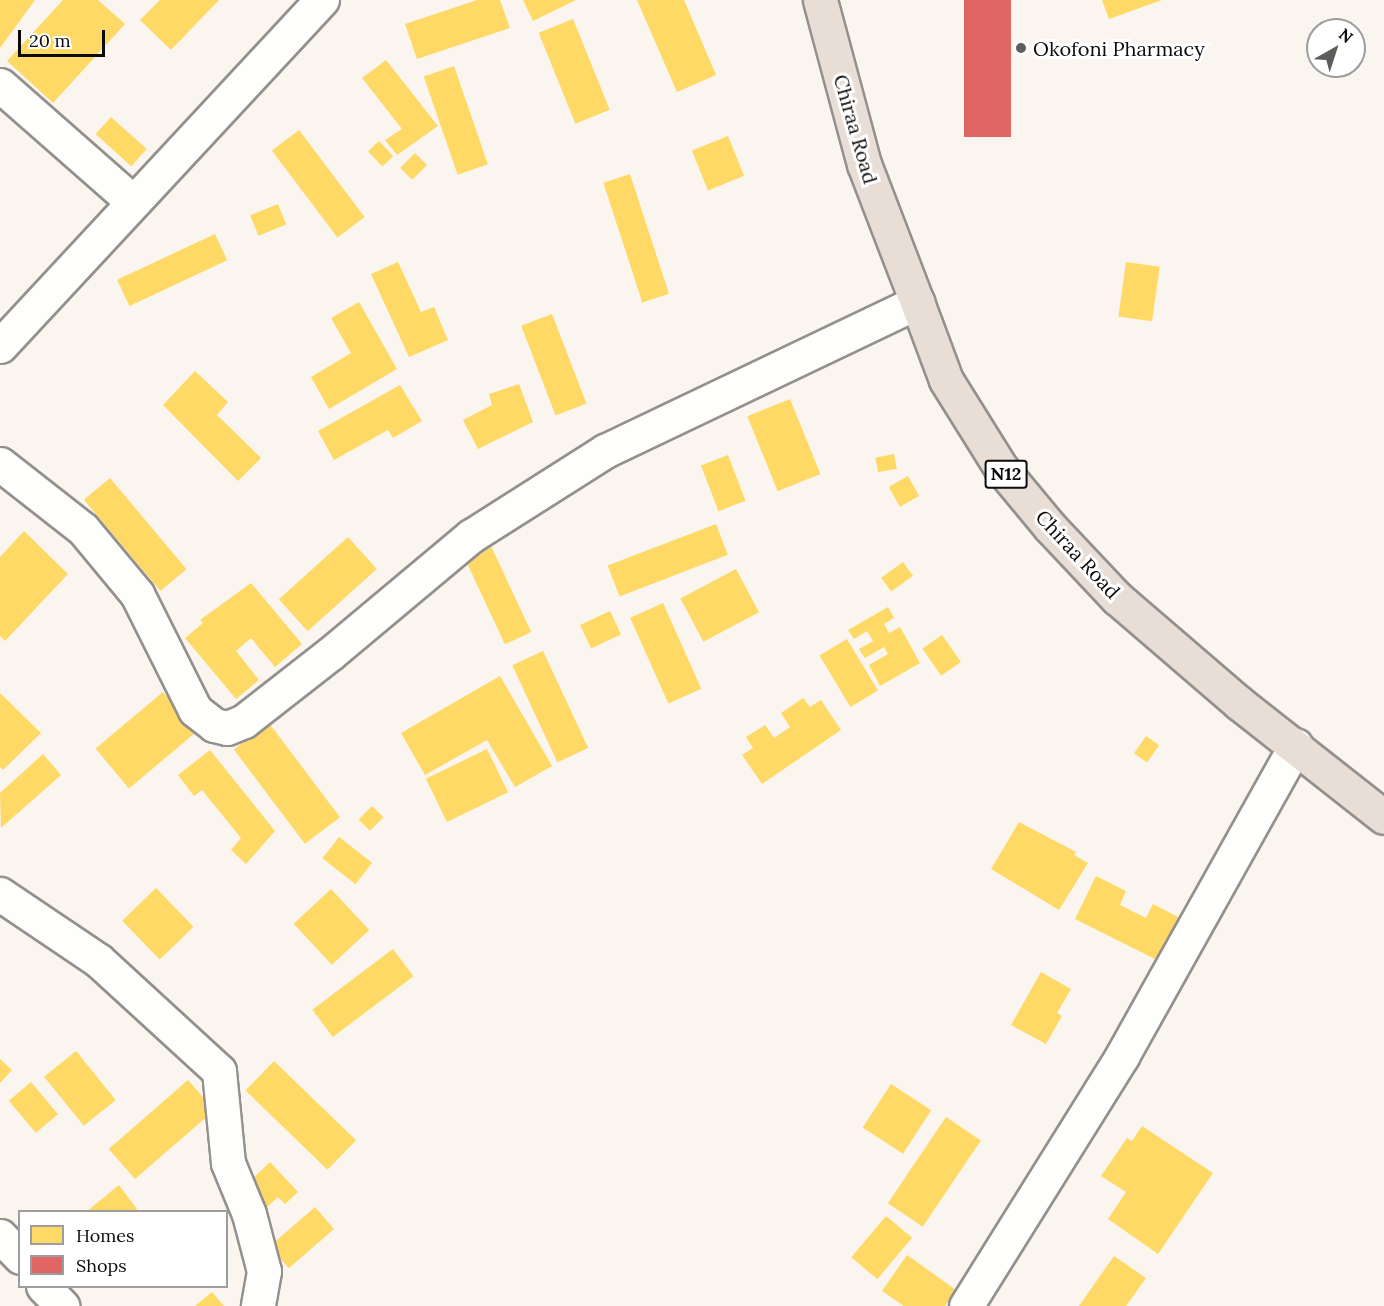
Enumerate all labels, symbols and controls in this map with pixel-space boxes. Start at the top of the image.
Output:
scale bar [21,18,108,56]
north arrow [1306,18,1366,78]
text: N [1335,24,1357,47]
text: 20 m [29,29,71,52]
place label: Okofoni Pharmacy [1033,36,1205,60]
marker: Okofoni Pharmacy [1014,41,1028,55]
street label: Chiraa Road [829,72,883,186]
road number: N12 [984,459,1028,489]
street label: Chiraa Road [1031,505,1125,603]
legend [18,1210,228,1288]
text: Homes [76,1224,134,1247]
text: Shops [76,1254,127,1277]

